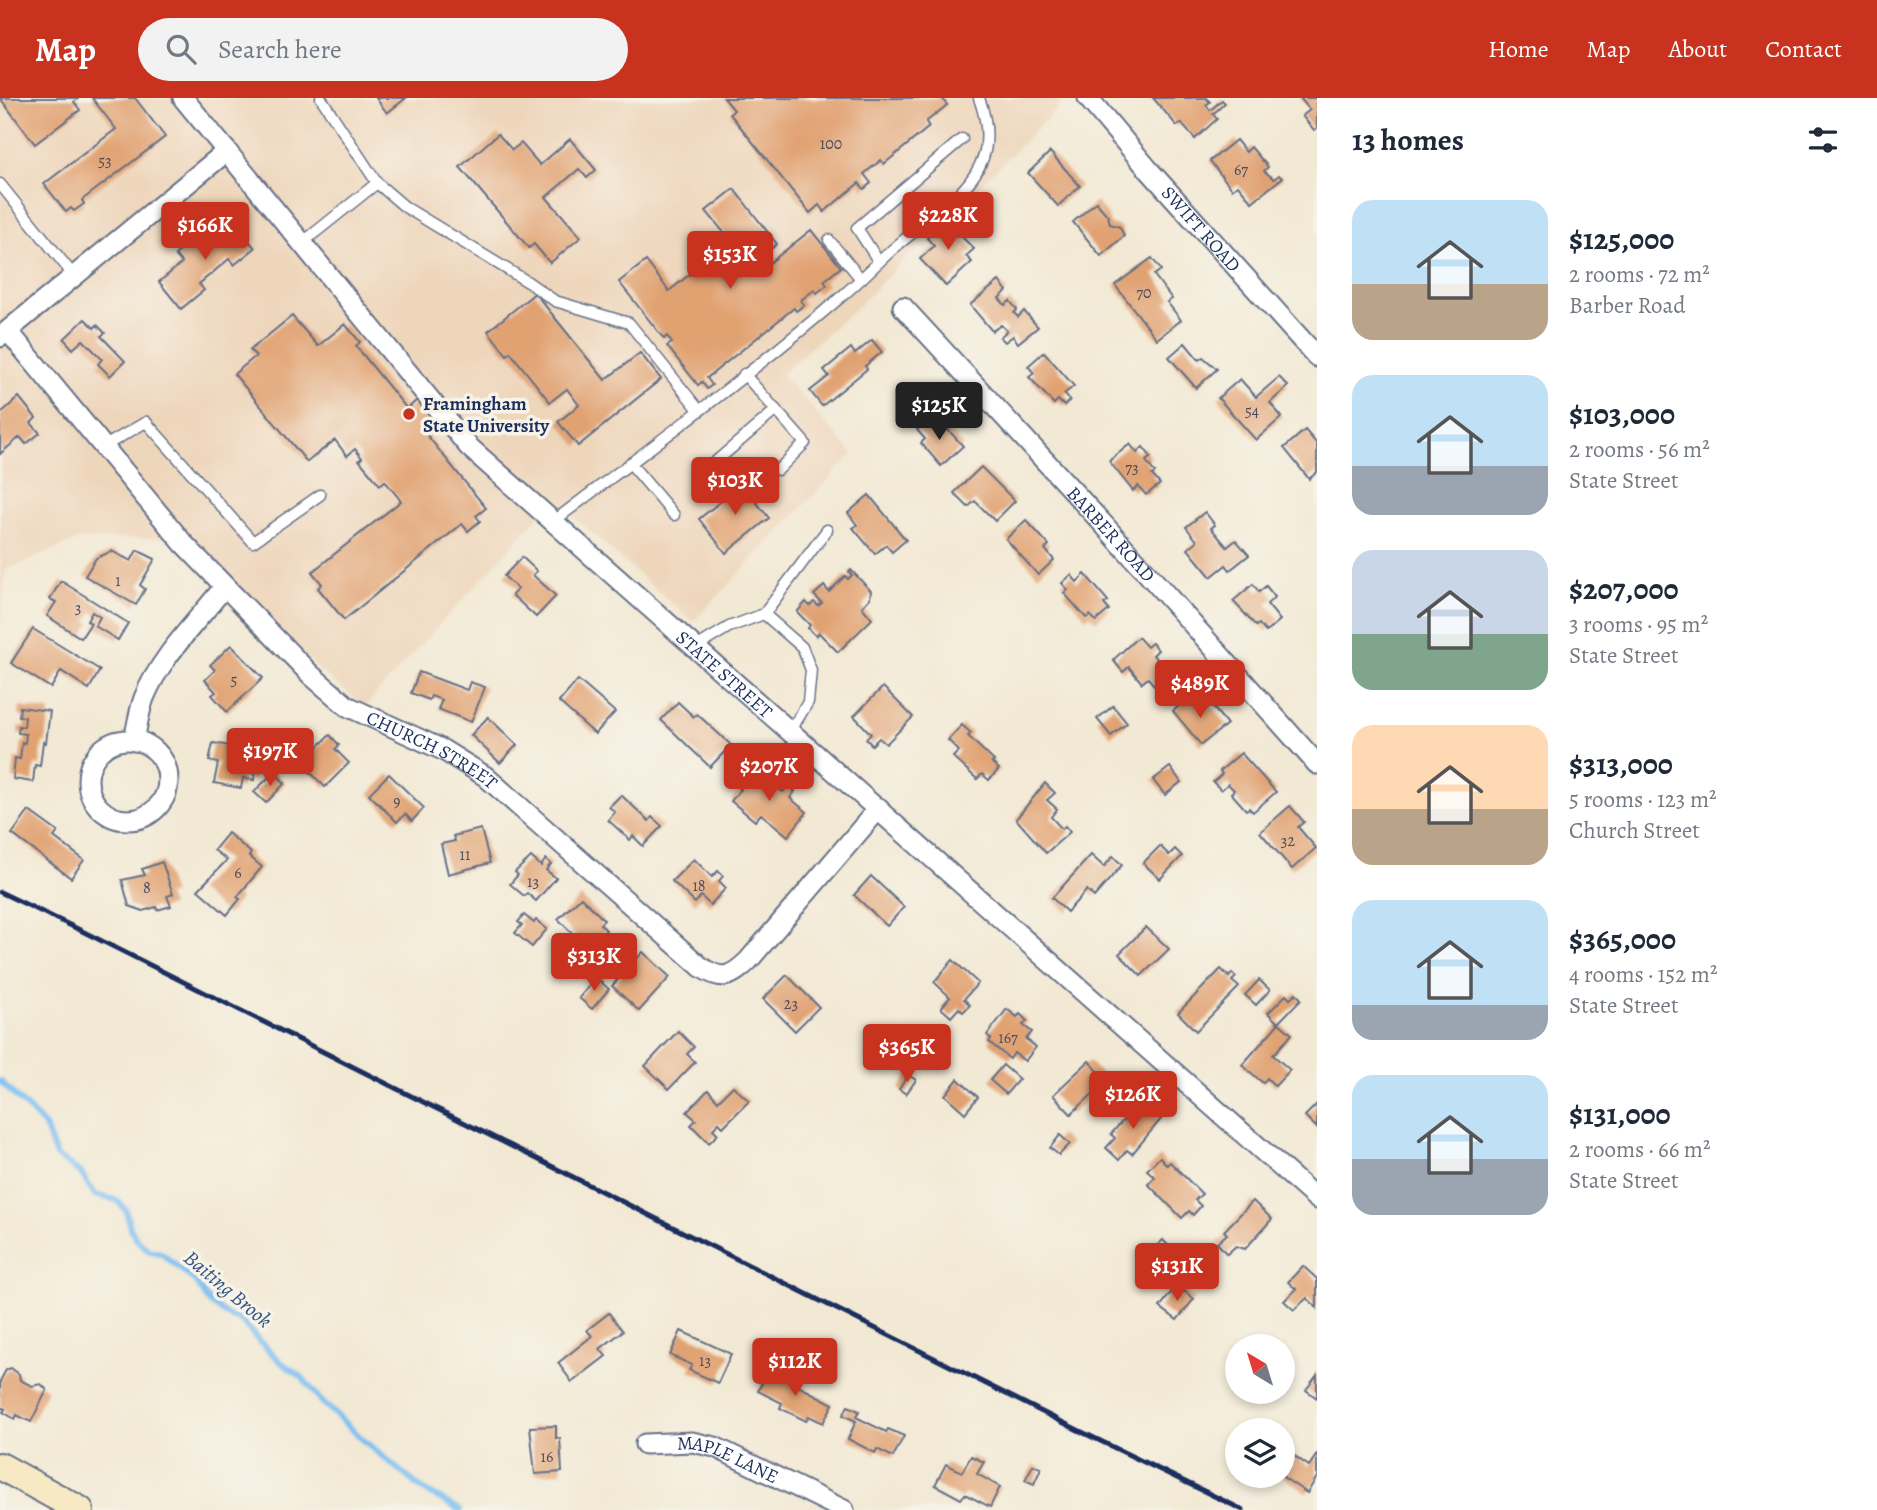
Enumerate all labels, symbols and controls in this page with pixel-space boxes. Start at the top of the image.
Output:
search box [138,18,628,81]
text: Map [35,27,96,72]
icon: search [162,30,200,68]
text: Search here [218,32,342,67]
text: Home [1488,33,1549,65]
text: Map [1587,33,1631,65]
text: About [1669,33,1727,65]
text: Contact [1765,33,1842,65]
text: 13 homes [1352,120,1464,160]
icon: filters [1804,121,1842,159]
house number: 100 [820,133,842,155]
house number: 53 [98,150,112,172]
house number: 67 [1234,159,1248,181]
street label: SWIFT ROAD [1155,181,1246,278]
pin: $228K [899,192,997,252]
text: $228K [918,199,978,230]
pin: $166K [156,202,254,262]
text: $166K [177,209,233,240]
text: $125,000 [1569,219,1674,259]
icon: home [1408,228,1492,312]
pin: $153K [681,232,779,291]
text: $153K [703,238,757,269]
text: 2 rooms · 72 m² [1569,259,1710,290]
house number: 70 [1136,282,1152,304]
text: Barber Road [1569,290,1686,321]
pin: $125K [890,382,988,442]
text: $125K [912,389,967,420]
place label: Framingham State University [423,391,550,439]
text: $103,000 [1569,394,1675,434]
house number: 54 [1245,400,1259,422]
icon: home [1408,403,1492,487]
marker: Framingham State University [401,406,417,422]
text: 2 rooms · 56 m² [1569,434,1710,465]
house number: 73 [1125,457,1139,479]
pin: $103K [686,458,784,517]
text: $103K [707,464,763,495]
text: State Street [1569,465,1679,496]
street label: BARBER ROAD [1061,481,1161,588]
text: $207,000 [1569,569,1679,609]
house number: 1 [115,570,121,592]
icon: home [1408,578,1492,662]
house number: 3 [75,597,81,619]
text: 3 rooms · 95 m² [1569,609,1708,640]
street label: STATE STREET [670,625,778,725]
text: State Street [1569,640,1679,671]
pin: $489K [1151,660,1249,720]
text: $489K [1171,667,1229,698]
house number: 5 [231,669,238,691]
street label: CHURCH STREET [362,705,504,796]
pin: $197K [221,728,319,788]
text: $197K [243,735,297,766]
pin: $207K [720,744,818,803]
text: $313,000 [1569,744,1673,784]
text: $207K [740,750,798,781]
icon: home [1408,753,1492,837]
text: 5 rooms · 123 m² [1569,784,1717,815]
house number: 9 [393,791,401,813]
text: Church Street [1569,815,1700,846]
house number: 32 [1281,830,1296,852]
house number: 11 [460,844,471,866]
house number: 6 [234,862,242,884]
house number: 13 [527,871,539,893]
house number: 18 [692,875,706,897]
house number: 8 [143,877,151,899]
text: $365,000 [1569,919,1676,959]
icon: home [1408,928,1492,1012]
pin: $313K [545,934,643,993]
text: $313K [567,940,621,971]
text: 4 rooms · 152 m² [1569,959,1717,990]
text: State Street [1569,990,1679,1021]
house number: 23 [784,993,798,1015]
pin: $365K [858,1024,956,1084]
house number: 167 [998,1027,1018,1049]
text: $365K [879,1031,935,1062]
pin: $126K [1084,1072,1182,1131]
text: $126K [1105,1078,1161,1109]
text: $131,000 [1569,1094,1671,1134]
icon: home [1408,1103,1492,1187]
text: 2 rooms · 66 m² [1569,1134,1711,1165]
text: State Street [1569,1165,1679,1196]
water label: Baiting Brook [178,1244,278,1334]
pin: $131K [1128,1244,1226,1303]
text: $131K [1151,1250,1203,1281]
north arrow [1225,1334,1295,1404]
map controls [1225,1334,1295,1488]
pin: $112K [746,1338,844,1398]
text: $112K [768,1345,822,1376]
house number: 13 [699,1350,711,1372]
button: layers [1225,1418,1295,1488]
street label: MAPLE LANE [676,1430,783,1490]
house number: 16 [541,1446,553,1468]

